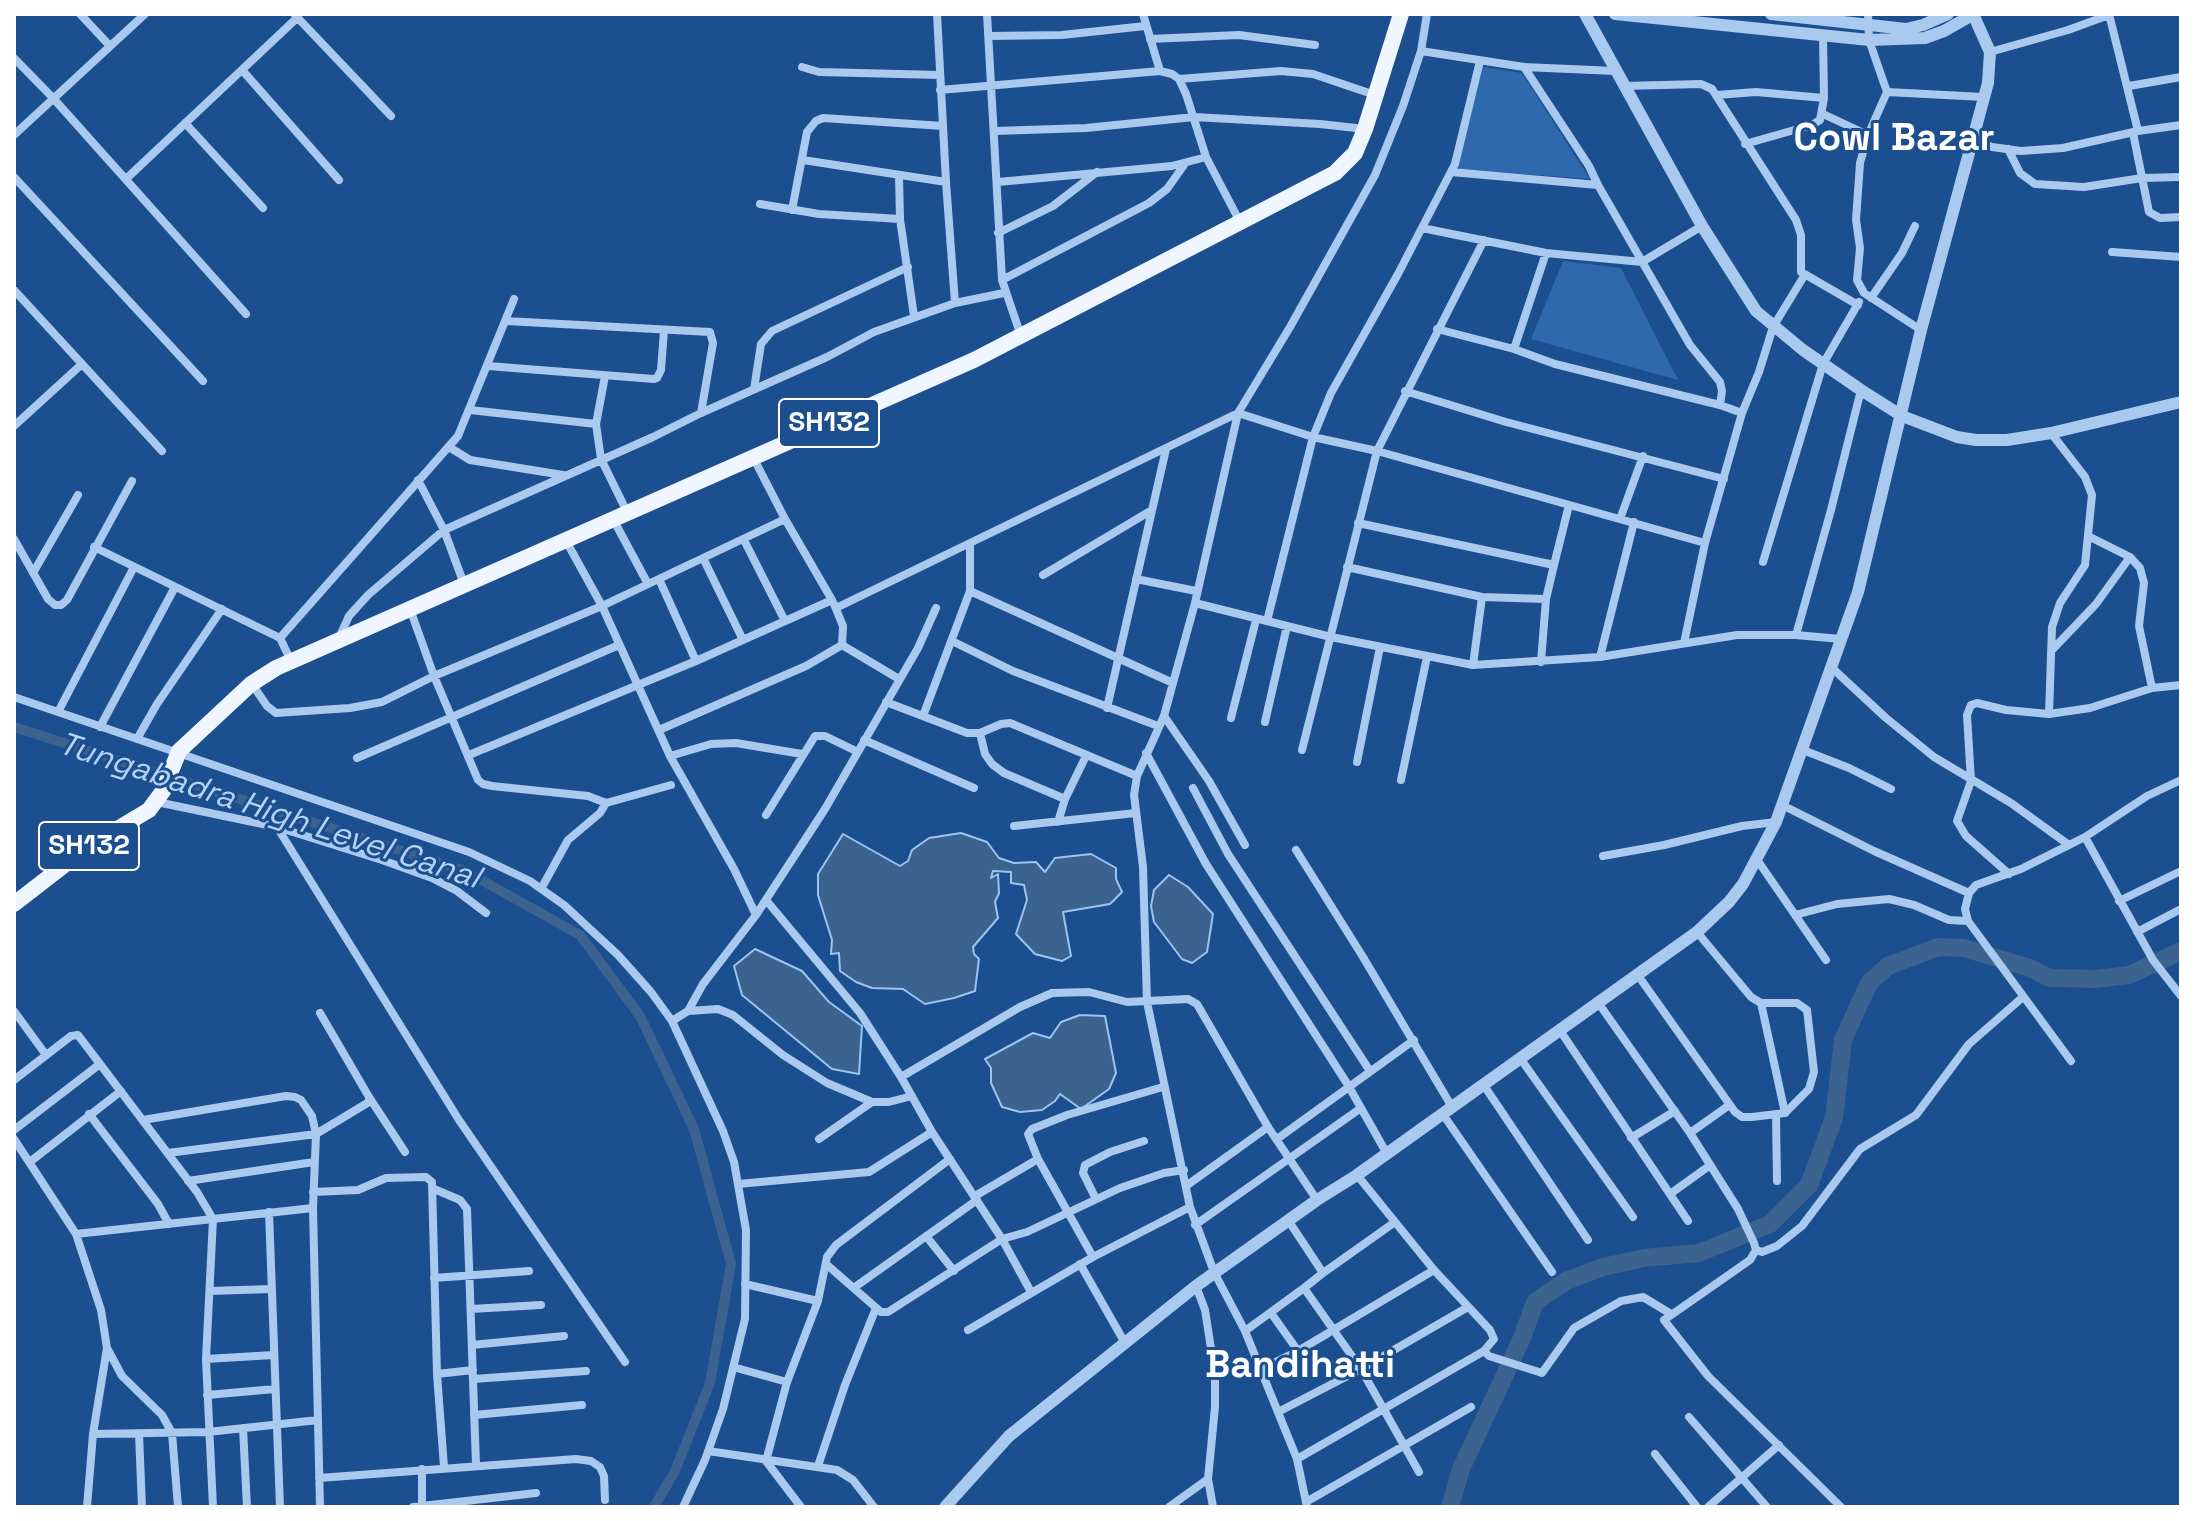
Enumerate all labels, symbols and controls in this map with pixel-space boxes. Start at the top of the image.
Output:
district label: Cowl Bazar [1793,117,1995,163]
road number: SH132 [779,399,879,447]
water label: Tungabadra High Level Canal [53,726,485,898]
road number: SH132 [39,822,139,870]
district label: Bandihatti [1205,1344,1395,1390]

